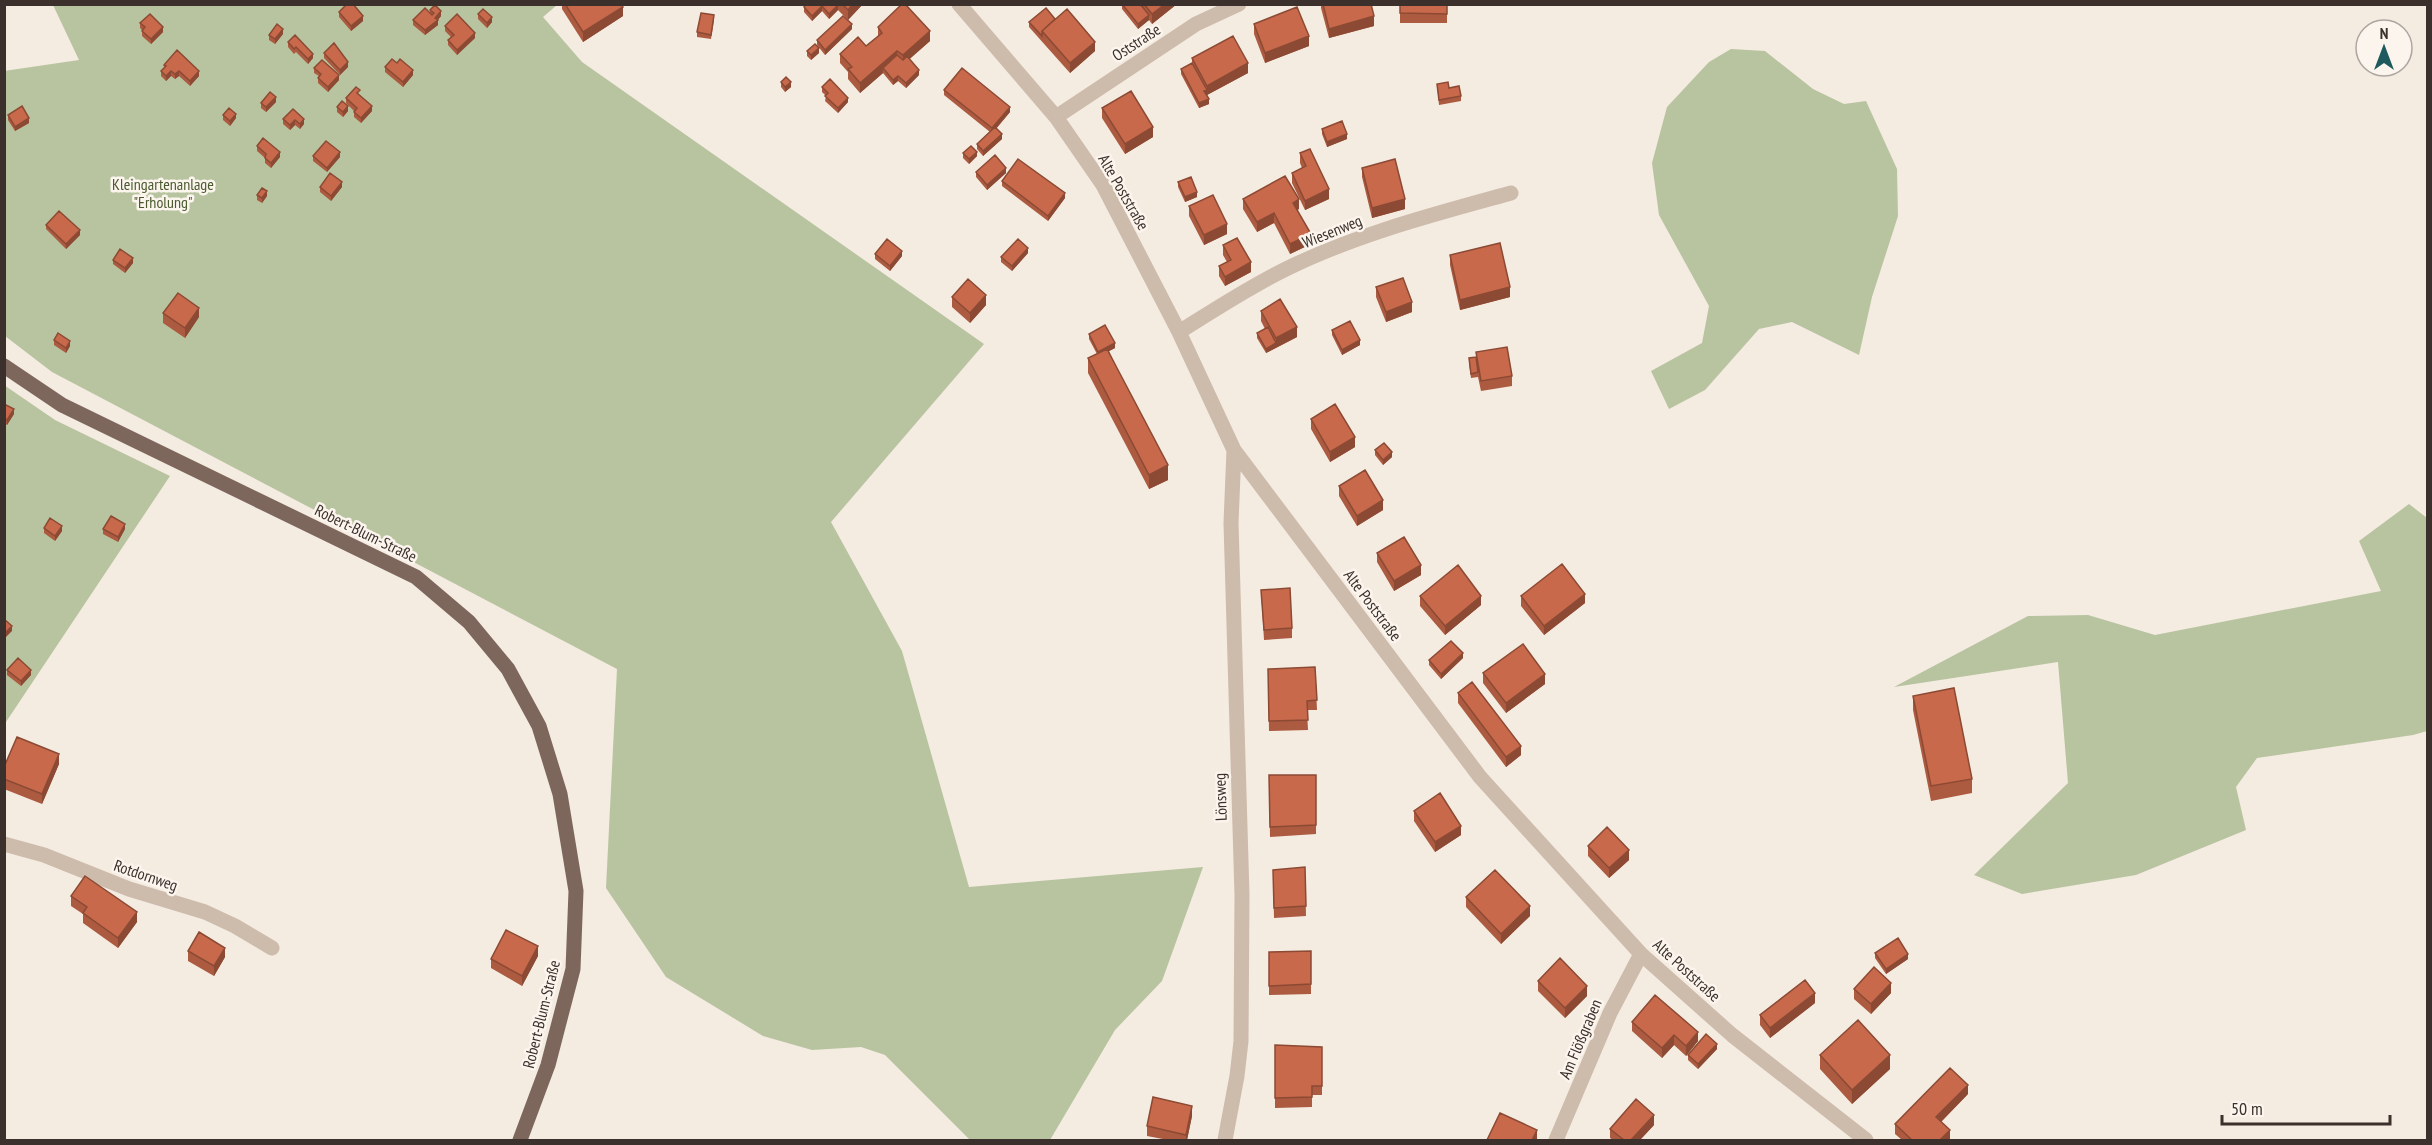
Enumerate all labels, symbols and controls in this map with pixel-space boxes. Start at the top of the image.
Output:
north arrow [2354,18,2414,78]
street label: Oststraße [1108,19,1164,65]
text: N [2380,23,2388,43]
street label: Alte Poststraße [1094,151,1154,233]
park label: Kleingartenanlage "Erholung" [112,174,214,212]
street label: Wiesenweg [1299,210,1365,252]
street label: Robert-Blum-Straße [312,500,420,566]
street label: Alte Poststraße [1340,565,1406,645]
street label: Lönsweg [1209,773,1231,821]
street label: Rotdornweg [111,855,181,895]
street label: Alte Poststraße [1649,934,1725,1006]
street label: Robert-Blum-Straße [518,958,564,1070]
street label: Am Flößgraben [1554,996,1606,1082]
scale bar [2222,1088,2390,1126]
text: 50 m [2231,1097,2263,1120]

